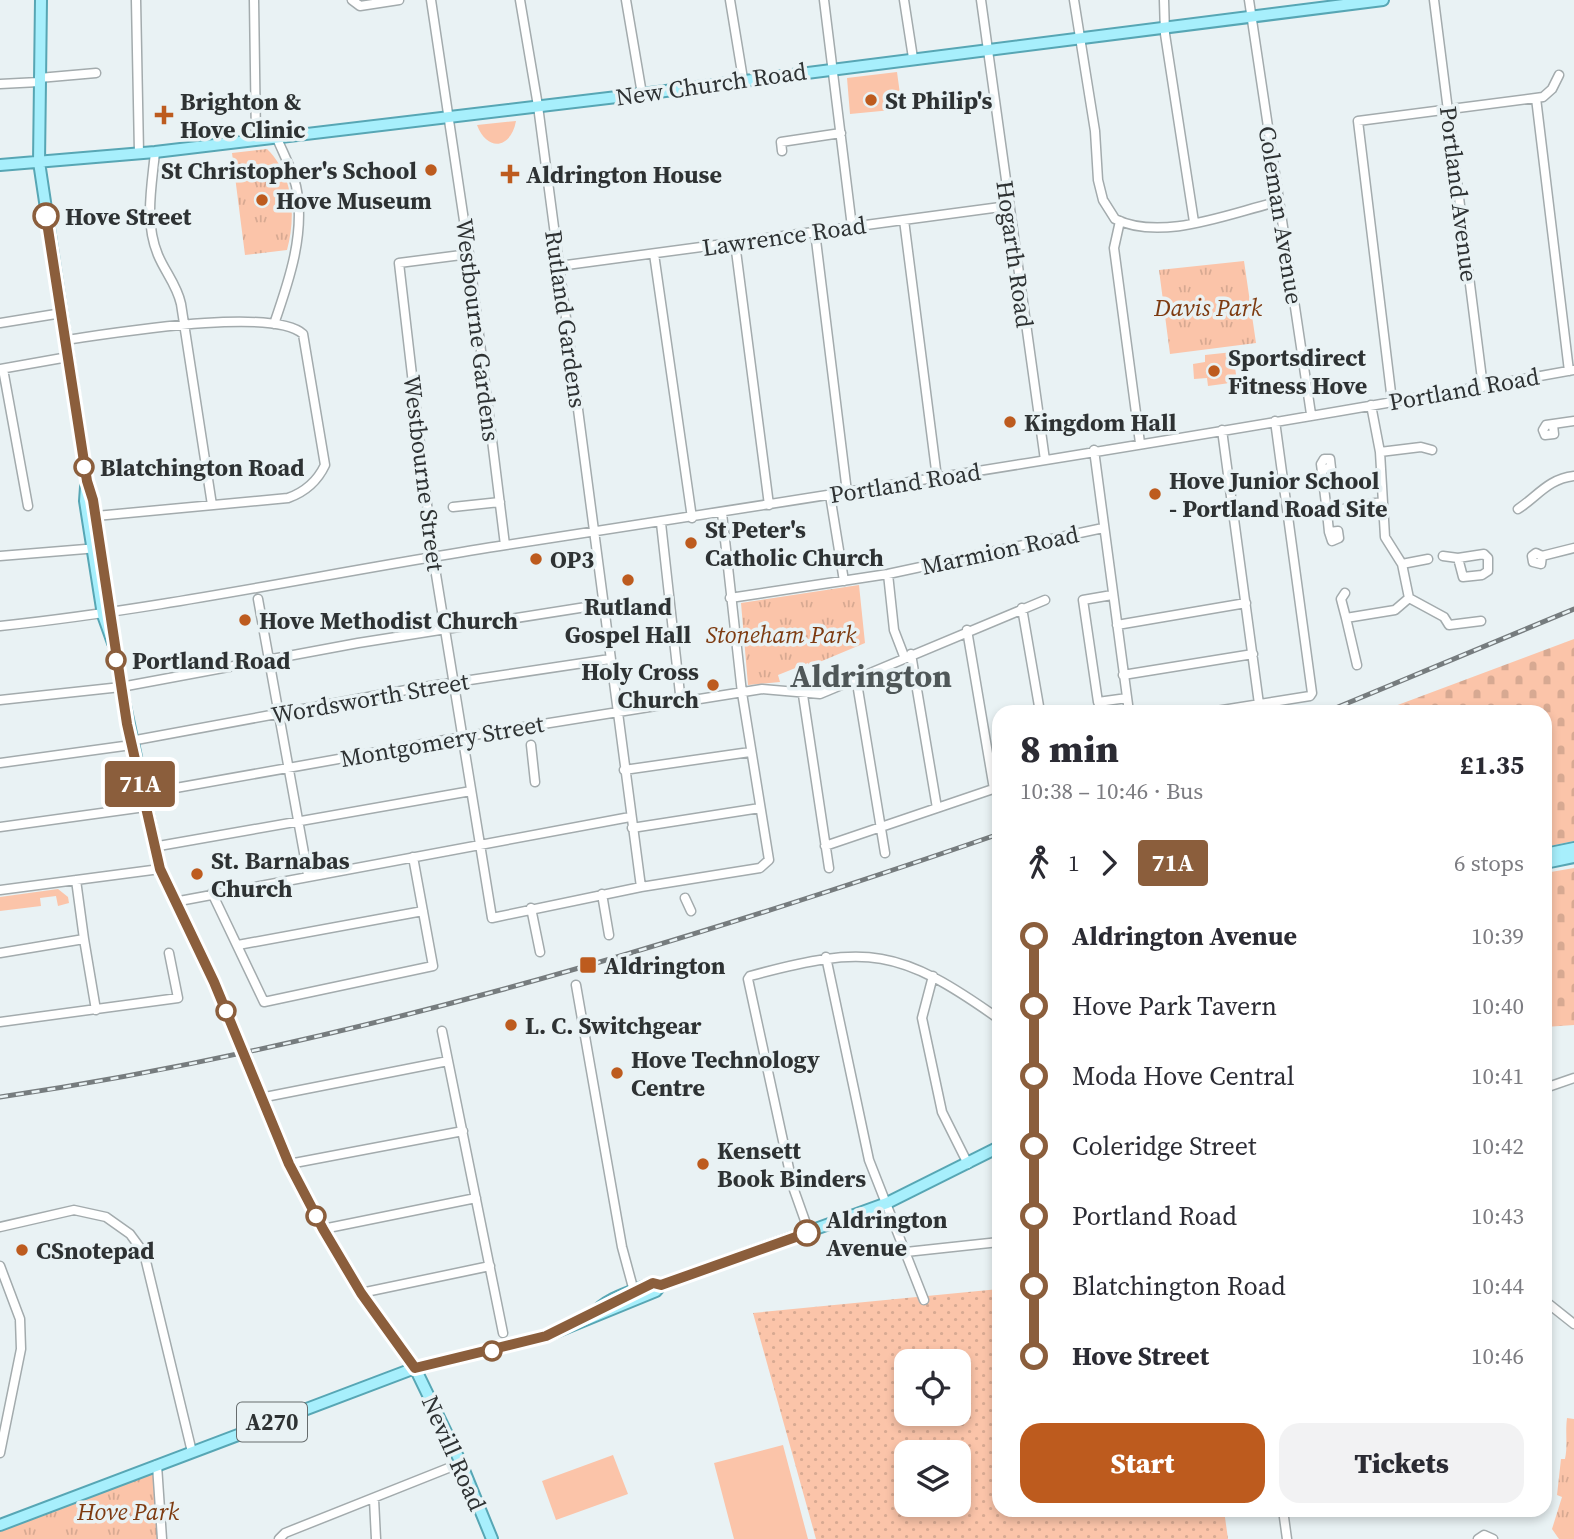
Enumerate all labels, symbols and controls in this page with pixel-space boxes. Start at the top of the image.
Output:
street label: New Church Road [613,54,809,114]
place label: St Philip's [885,84,992,117]
place label: Brighton & Hove Clinic [180,85,306,146]
marker: St Philip's [863,92,879,108]
street label: Portland Avenue [1432,104,1486,284]
marker: Brighton & Hove Clinic [154,105,174,125]
street label: Coleman Avenue [1251,123,1311,307]
place label: St Christopher's School [161,154,417,187]
place label: Aldrington House [526,158,722,191]
marker: St Christopher's School [423,162,439,178]
marker: Aldrington House [500,164,520,184]
street label: Hogarth Road [988,178,1042,330]
place label: Hove Museum [276,184,432,217]
marker: Hove Museum [254,192,270,208]
place label: Hove Street [65,200,192,233]
marker: Hove Street [33,203,59,229]
street label: Lawrence Road [700,208,868,264]
street label: Westbourne Gardens [448,217,508,443]
street label: Rutland Gardens [537,228,595,410]
park label: Davis Park [1153,291,1263,324]
place label: Sportsdirect Fitness Hove [1228,341,1367,402]
street label: Portland Road [1386,359,1542,418]
marker: Sportsdirect Fitness Hove [1206,363,1222,379]
street label: Westbourne Street [396,373,452,573]
place label: Kingdom Hall [1024,406,1177,439]
marker: Kingdom Hall [1002,414,1018,430]
place label: Blatchington Road [100,451,304,484]
street label: Portland Road [827,455,983,511]
marker: Blatchington Road [74,457,94,477]
place label: Hove Junior School - Portland Road Site [1169,464,1387,525]
marker: Hove Junior School - Portland Road Site [1147,486,1163,502]
place label: St Peter's Catholic Church [705,513,884,574]
street label: Marmion Road [918,517,1082,583]
marker: St Peter's Catholic Church [683,535,699,551]
place label: OP3 [550,543,594,576]
marker: OP3 [528,551,544,567]
marker: Rutland Gospel Hall [620,572,636,588]
place label: Rutland Gospel Hall [565,590,691,651]
place label: Hove Methodist Church [259,604,518,637]
marker: Hove Methodist Church [237,612,253,628]
park label: Stoneham Park [706,618,857,651]
place label: Portland Road [132,644,290,677]
marker: Portland Road [106,650,126,670]
district label: Aldrington [790,654,952,698]
place label: Holy Cross Church [581,655,699,716]
street label: Wordsworth Street [269,664,472,732]
marker: Holy Cross Church [705,677,721,693]
street label: Montgomery Street [338,707,547,775]
text: 8 min [1020,723,1119,775]
text: £1.35 [1460,747,1524,783]
line badge: 71A [100,761,180,807]
text: 71A [119,767,161,800]
text: 10:38 – 10:46 · Bus [1020,775,1203,807]
place label: St. Barnabas Church [211,844,350,905]
icon: walk [1020,844,1058,882]
icon: forward [1090,844,1128,882]
text: 71A [1152,846,1194,879]
text: 1 [1068,847,1080,879]
text: 6 stops [1454,847,1524,879]
marker: St. Barnabas Church [189,866,205,882]
text: Aldrington Avenue [1072,918,1297,954]
text: 10:39 [1471,920,1524,952]
place label: Aldrington [604,949,726,982]
marker: Aldrington [578,955,598,975]
text: Hove Park Tavern [1072,988,1277,1024]
text: 10:40 [1471,990,1524,1022]
unlabelled marker [216,1001,236,1021]
place label: L. C. Switchgear [525,1009,702,1042]
marker: L. C. Switchgear [503,1017,519,1033]
place label: Hove Technology Centre [631,1043,820,1104]
text: Moda Hove Central [1072,1058,1295,1094]
text: 10:41 [1471,1060,1524,1092]
marker: Hove Technology Centre [609,1065,625,1081]
text: Coleridge Street [1072,1128,1256,1164]
text: 10:42 [1471,1130,1524,1162]
place label: Kensett Book Binders [717,1134,866,1195]
marker: Kensett Book Binders [695,1156,711,1172]
text: Portland Road [1072,1198,1237,1234]
text: 10:43 [1471,1200,1524,1232]
place label: Aldrington Avenue [826,1203,948,1264]
unlabelled marker [306,1206,326,1226]
marker: Aldrington Avenue [794,1220,820,1246]
place label: CSnotepad [36,1234,154,1267]
marker: CSnotepad [14,1242,30,1258]
text: Blatchington Road [1072,1268,1286,1304]
text: 10:44 [1471,1270,1524,1302]
text: Hove Street [1072,1338,1209,1374]
text: 10:46 [1471,1340,1524,1372]
unlabelled marker [482,1341,502,1361]
map controls [894,1349,971,1517]
button: locate [894,1349,971,1426]
street label: Nevill Road [414,1390,494,1516]
road number: A270 [237,1402,307,1442]
button: Start [1020,1423,1265,1503]
button: Tickets [1279,1423,1524,1503]
button: layers [894,1440,971,1517]
park label: Hove Park [76,1495,180,1528]

